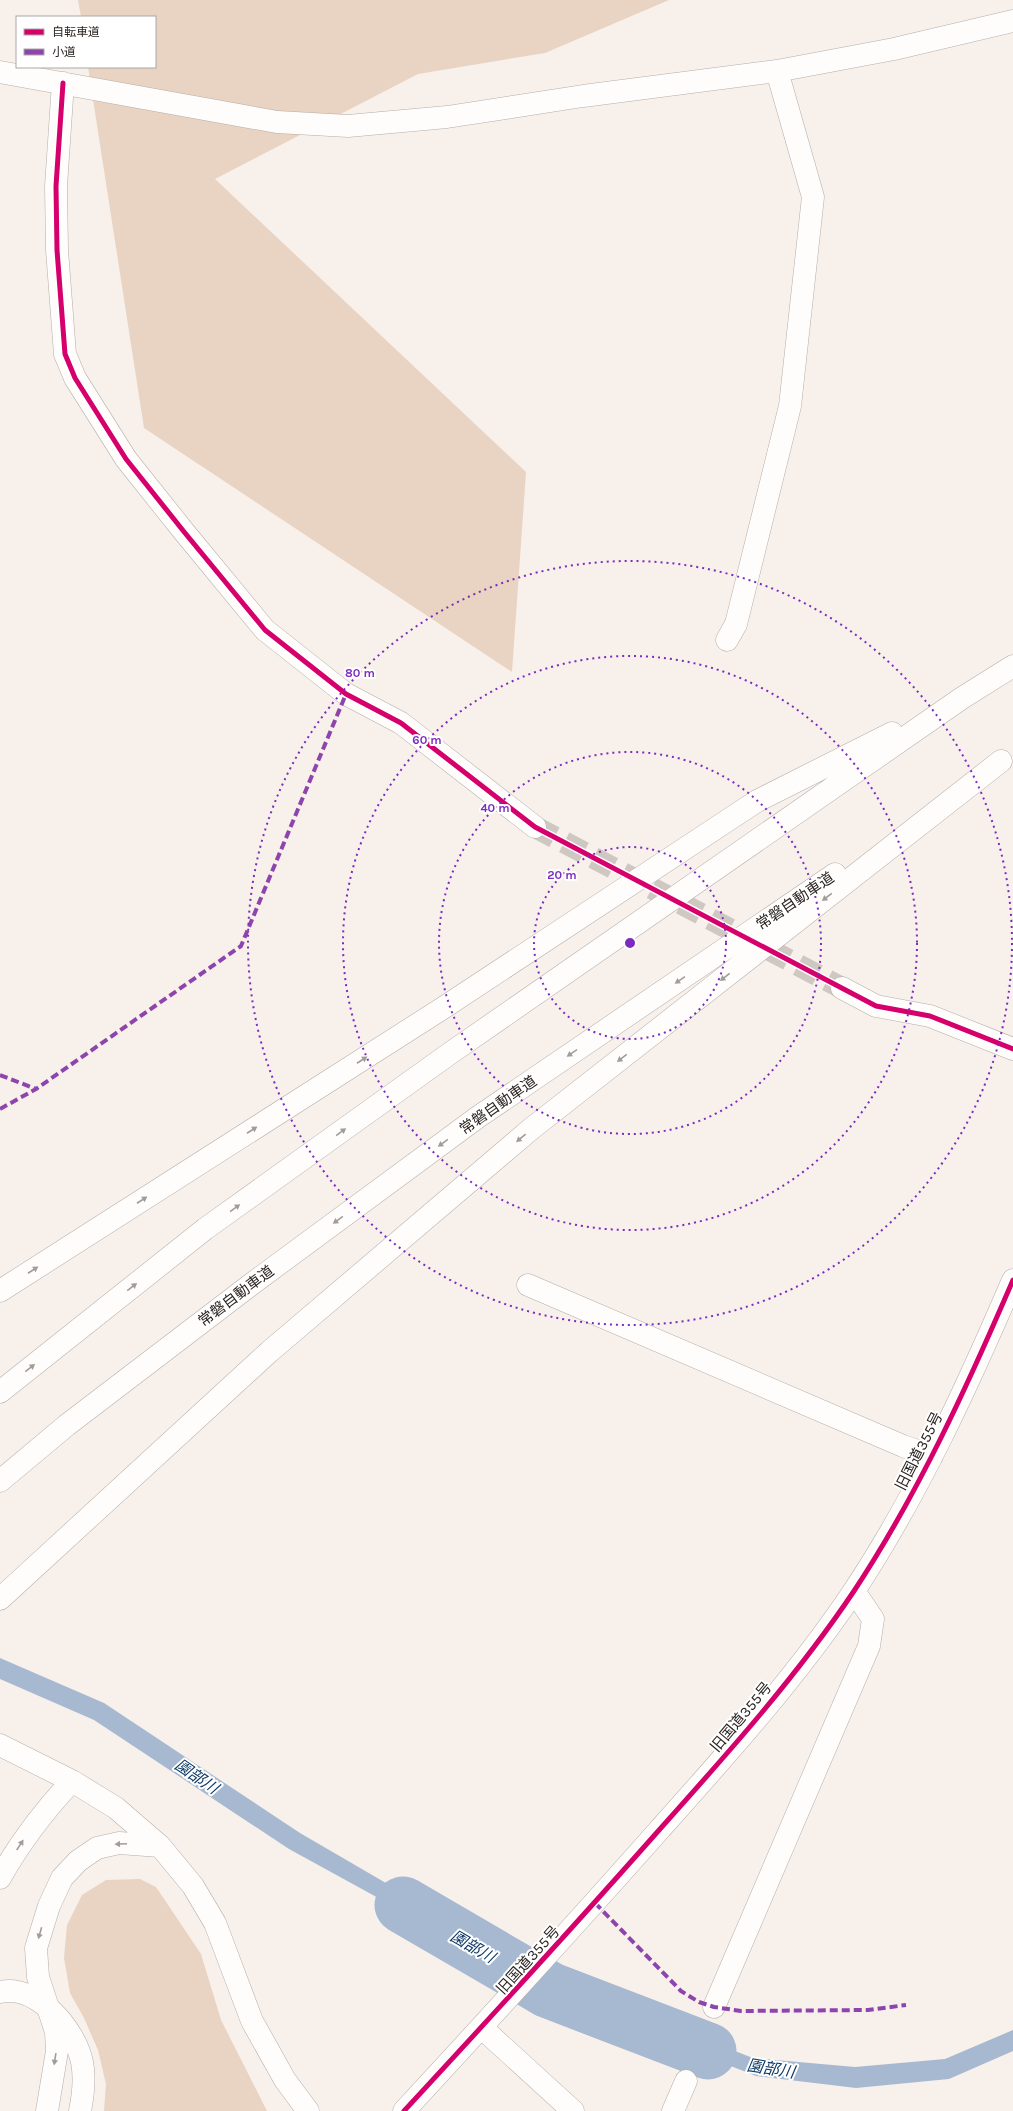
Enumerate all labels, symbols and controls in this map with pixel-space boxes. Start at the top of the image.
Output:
legend [16,16,156,68]
text: 自転車道 [52,25,100,39]
text: 小道 [52,45,76,59]
text: 80 m [345,666,375,680]
text: 60 m [412,733,442,747]
text: 40 m [480,801,510,815]
text: 20 m [547,868,577,882]
street label: 常磐自動車道 [753,868,837,934]
one-way arrow [822,893,833,902]
centre of rings [623,936,637,950]
one-way arrow [719,973,730,982]
one-way arrow [675,976,685,984]
one-way arrow [567,1049,578,1057]
one-way arrow [617,1053,628,1062]
one-way arrow [356,1057,368,1064]
street label: 常磐自動車道 [456,1072,540,1138]
one-way arrow [247,1126,257,1134]
one-way arrow [335,1128,346,1136]
one-way arrow [515,1134,526,1143]
one-way arrow [437,1139,448,1147]
one-way arrow [137,1196,148,1204]
one-way arrow [230,1204,240,1212]
one-way arrow [333,1216,343,1224]
street label: 常磐自動車道 [195,1262,277,1330]
one-way arrow [28,1266,38,1274]
one-way arrow [127,1283,138,1292]
one-way arrow [25,1364,36,1372]
street label: 旧国道355号 [892,1409,946,1493]
street label: 旧国道355号 [707,1678,775,1756]
water label: 園部川 [172,1755,224,1799]
one-way arrow [16,1840,24,1850]
one-way arrow [114,1841,127,1847]
street label: 旧国道355号 [493,1922,563,1998]
water label: 園部川 [447,1926,500,1968]
one-way arrow [37,1927,43,1939]
one-way arrow [52,2053,58,2065]
water label: 園部川 [746,2055,798,2082]

